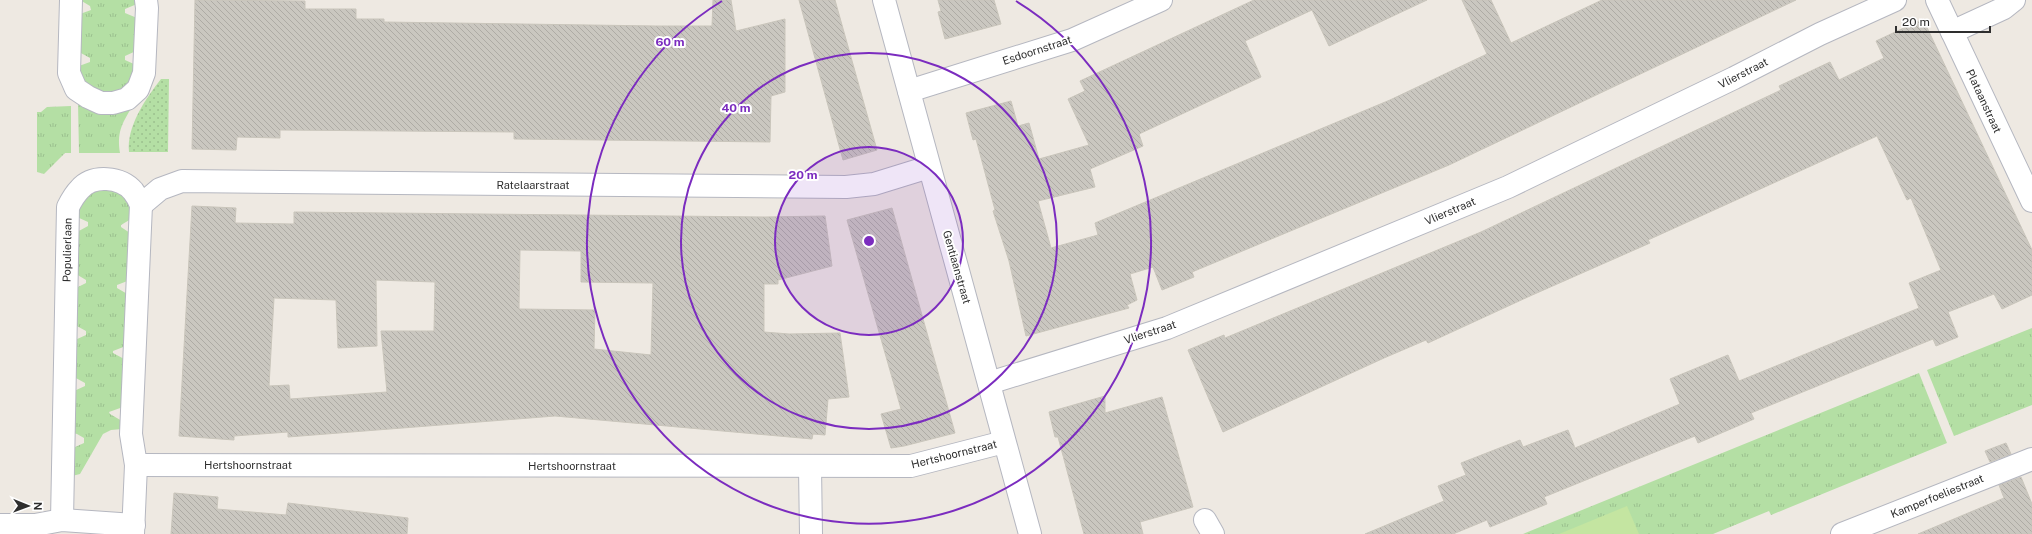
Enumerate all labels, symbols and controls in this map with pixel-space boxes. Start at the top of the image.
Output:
scale bar [1896,8,1990,34]
text: 20 m [1902,15,1930,29]
street label: Esdoornstraat [1001,33,1073,67]
text: 60 m [655,35,685,49]
street label: Vlierstraat [1716,55,1770,91]
street label: Plataanstraat [1964,67,2004,135]
text: 40 m [721,101,751,115]
text: 20 m [789,168,818,182]
street label: Ratelaarstraat [496,179,570,191]
street label: Vlierstraat [1423,195,1477,227]
street label: Populierlaan [60,218,74,282]
street label: Gentiaanstraat [941,229,973,305]
centre of rings [862,234,876,248]
street label: Vlierstraat [1123,318,1177,346]
street label: Hertshoornstraat [910,438,998,470]
street label: Hertshoornstraat [204,459,292,471]
street label: Hertshoornstraat [528,460,616,472]
street label: Kamperfoeliestraat [1889,472,1985,520]
north arrow [8,486,48,526]
text: N [32,502,44,511]

